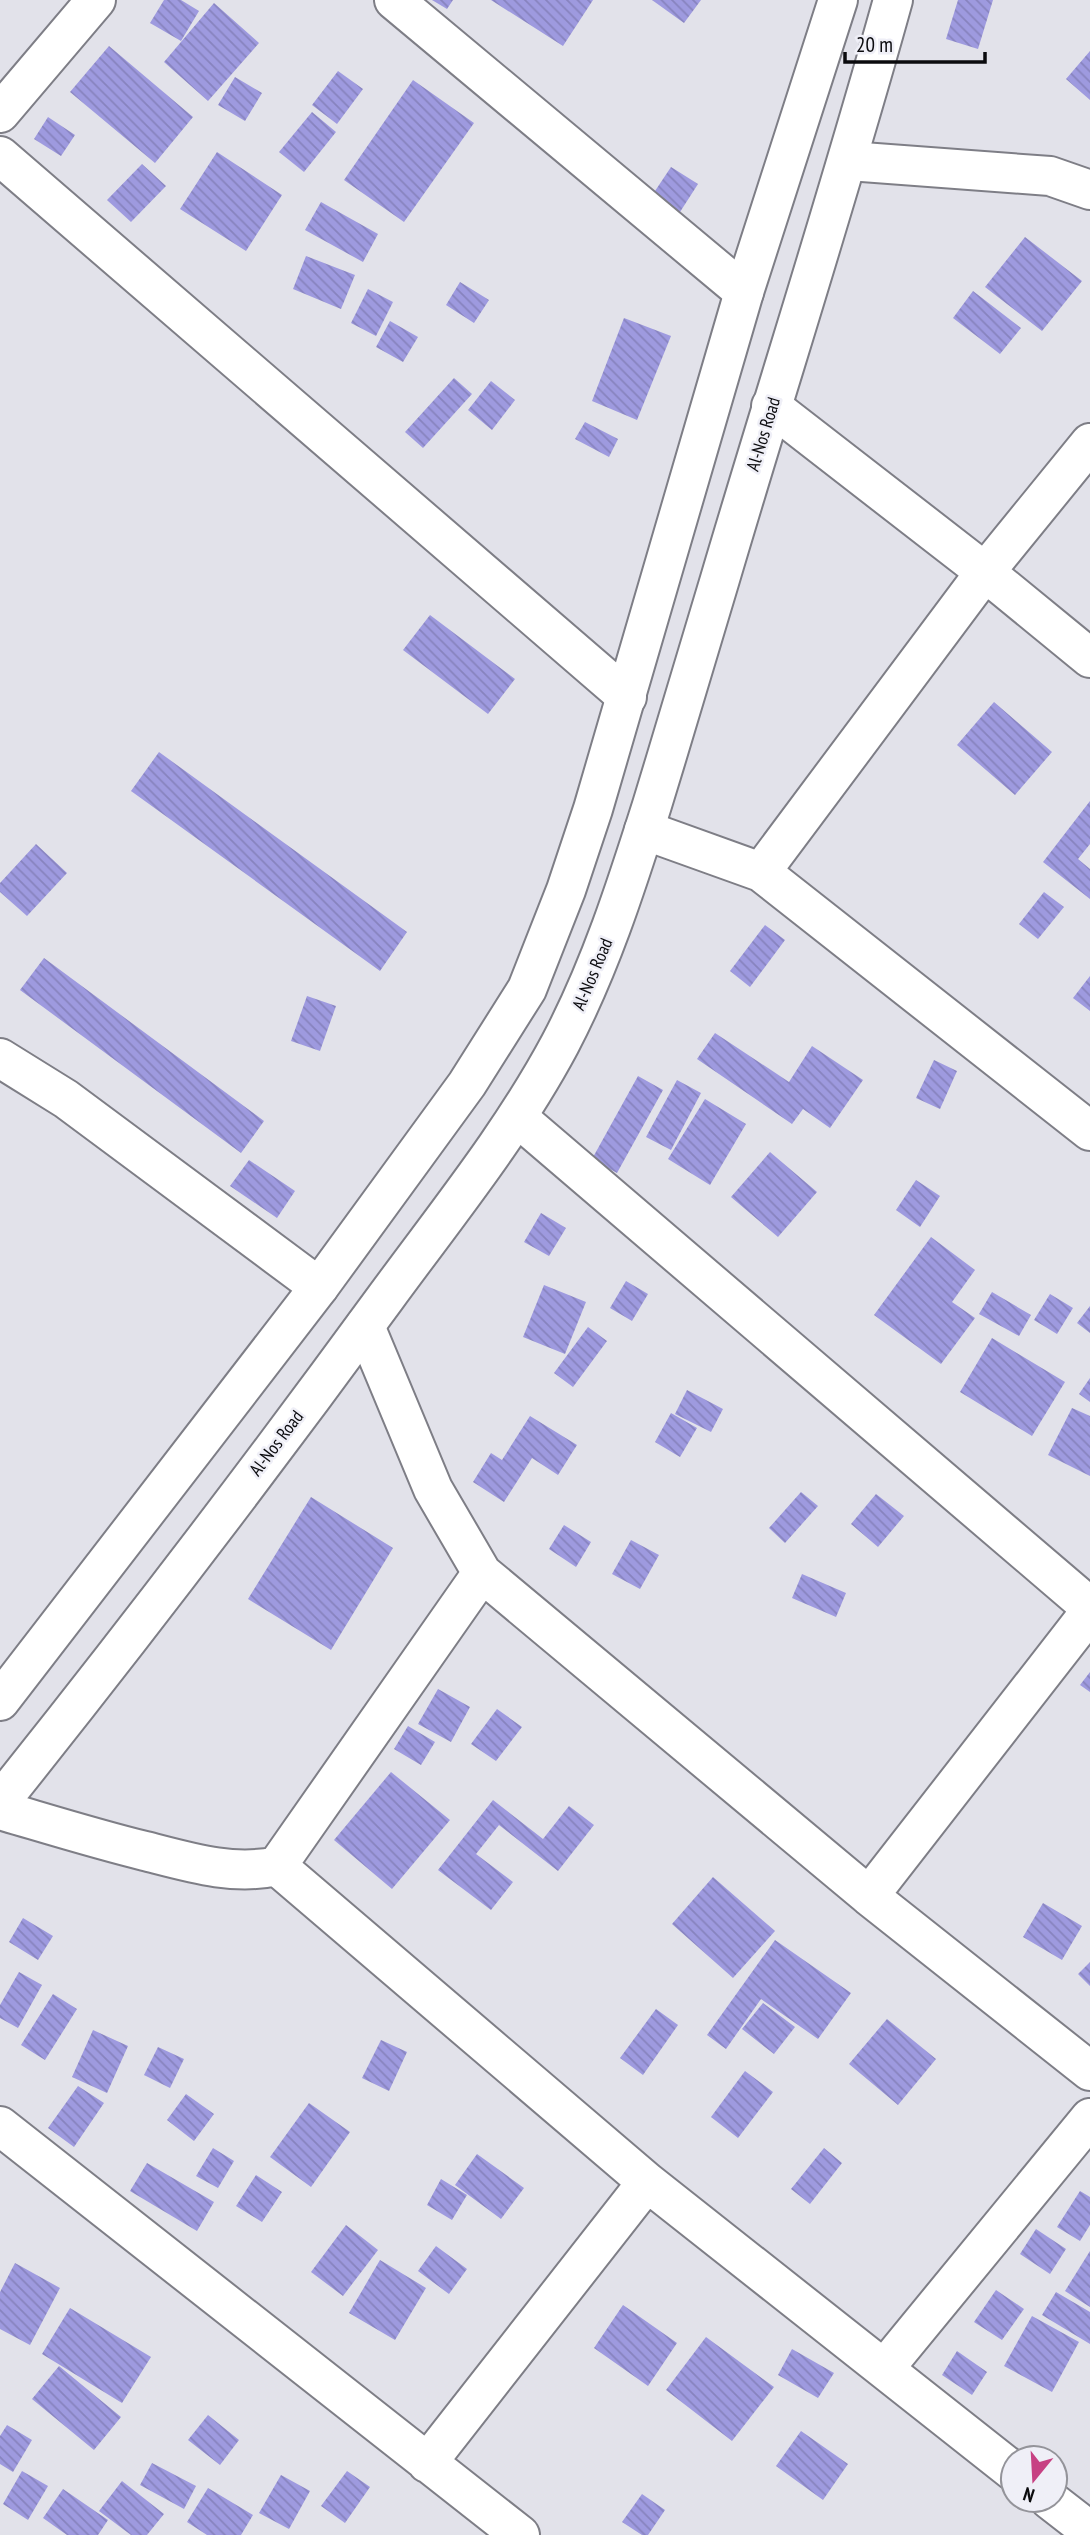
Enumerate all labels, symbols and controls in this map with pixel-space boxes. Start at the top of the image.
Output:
scale bar [845,21,985,65]
text: 20 m [856,31,893,58]
street label: Al-Nos Road [741,394,785,474]
street label: Al-Nos Road [567,935,617,1013]
street label: Al-Nos Road [244,1406,308,1480]
north arrow [999,2444,1069,2514]
text: N [1020,2482,1037,2508]

